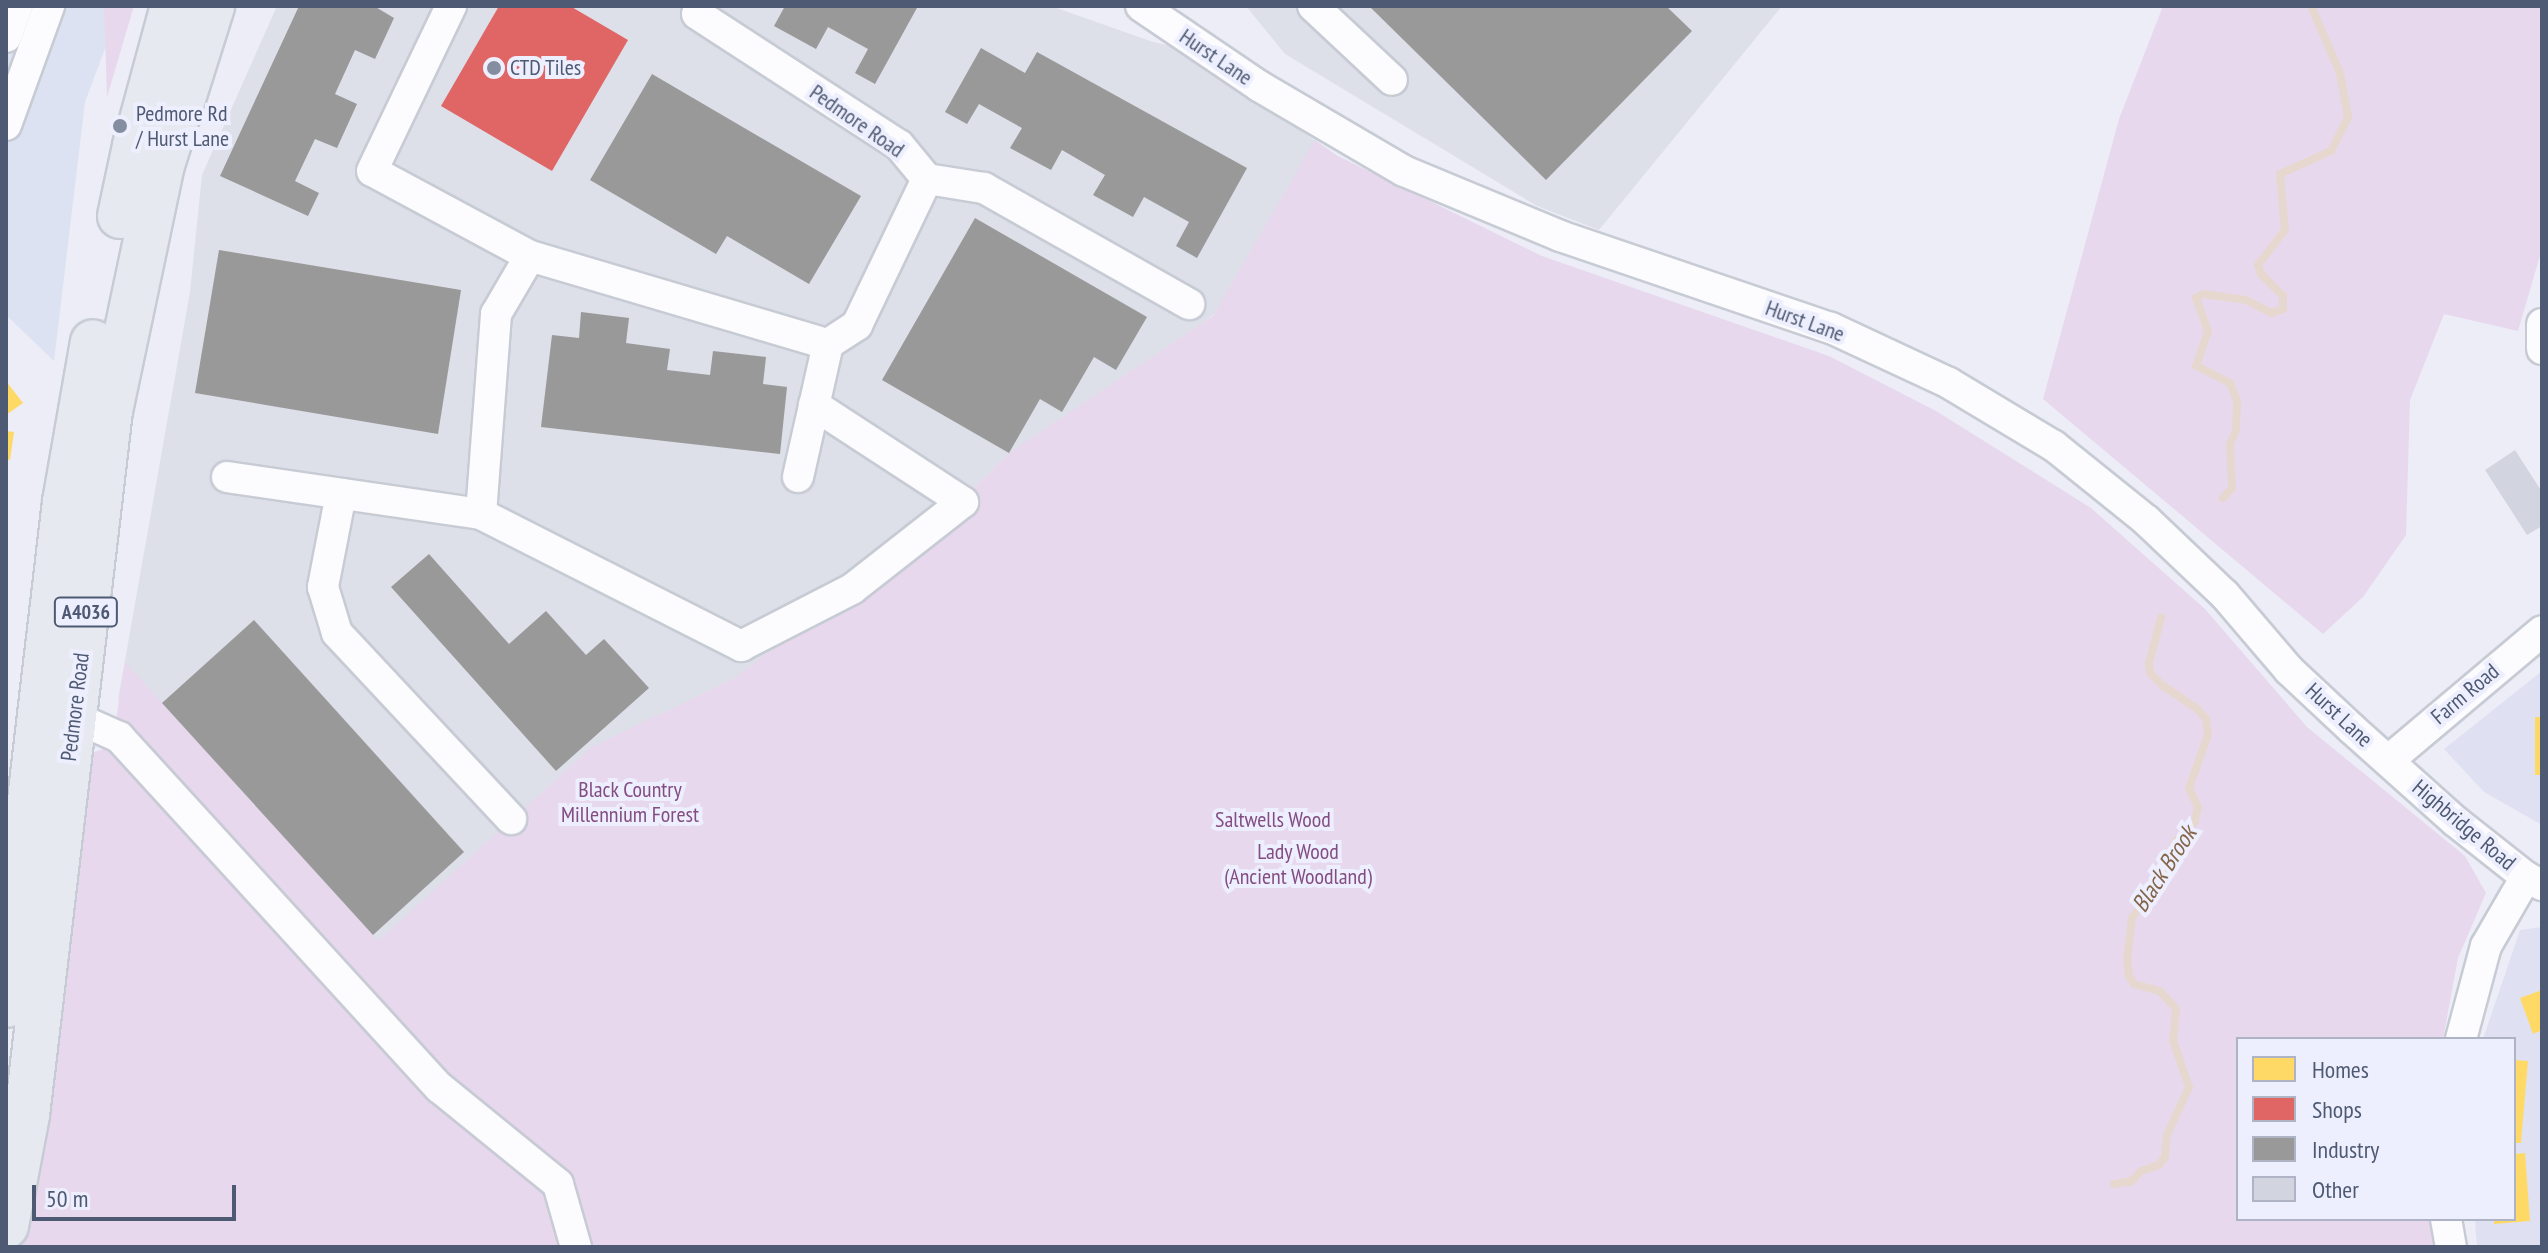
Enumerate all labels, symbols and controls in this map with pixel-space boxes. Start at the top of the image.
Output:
street label: Hurst Lane [1175,23,1257,91]
place label: CTD Tiles [510,55,582,81]
marker: CTD Tiles [485,59,503,77]
street label: Pedmore Road [805,79,909,163]
place label: Pedmore Rd / Hurst Lane [136,100,229,152]
marker: Pedmore Rd / Hurst Lane [111,117,129,135]
street label: Hurst Lane [1762,295,1848,347]
road number: A4036 [52,596,120,628]
street label: Pedmore Road [55,651,95,763]
street label: Farm Road [2426,658,2504,730]
street label: Hurst Lane [2300,677,2378,753]
street label: Highbridge Road [2407,774,2521,876]
park label: Black Country Millennium Forest [561,776,699,828]
park label: Saltwells Wood [1215,807,1331,833]
water label: Black Brook [2125,820,2203,918]
park label: Lady Wood (Ancient Woodland) [1224,838,1372,890]
legend [2236,1037,2516,1221]
text: Homes [2312,1054,2369,1085]
text: Shops [2312,1094,2362,1125]
text: Industry [2312,1134,2379,1165]
scale bar [36,1169,240,1219]
text: Other [2312,1174,2359,1205]
text: 50 m [46,1183,88,1214]

